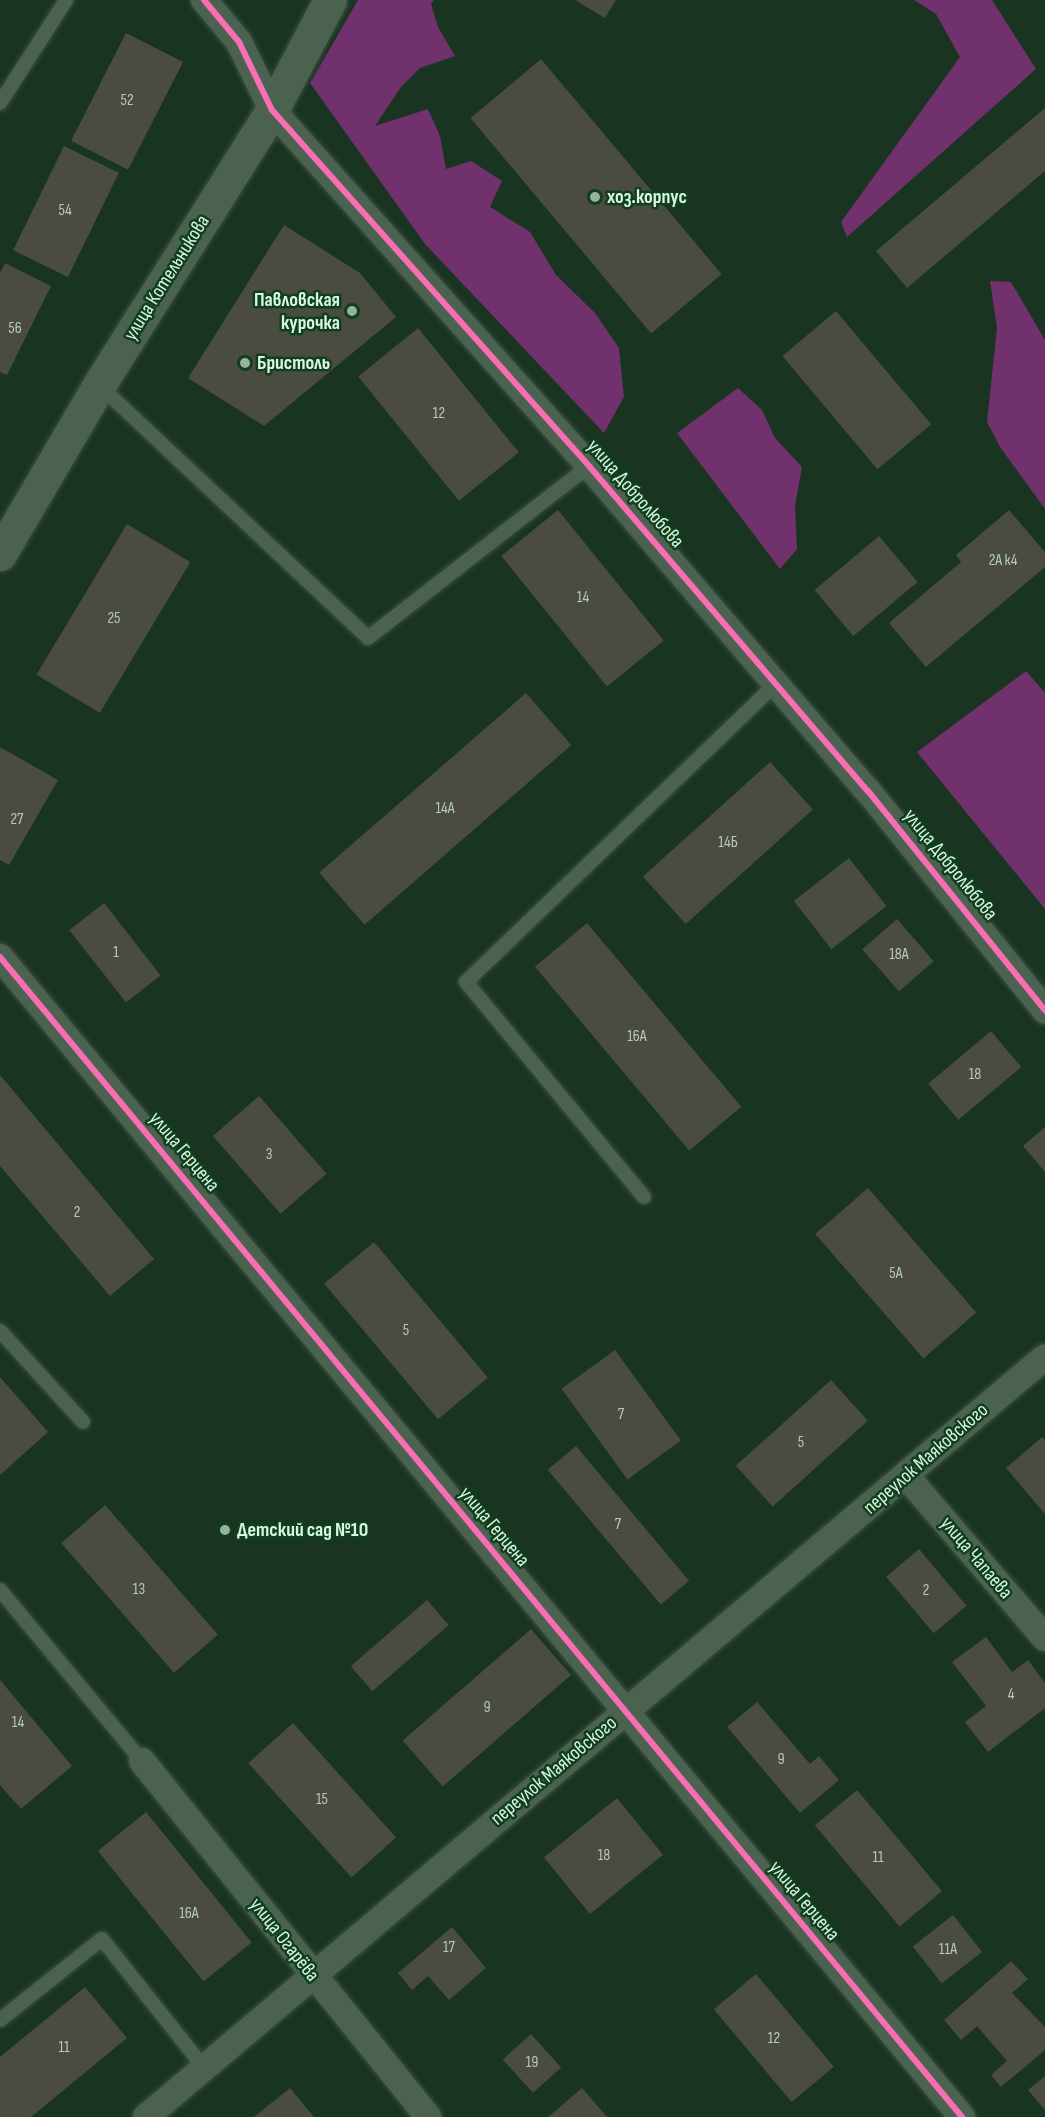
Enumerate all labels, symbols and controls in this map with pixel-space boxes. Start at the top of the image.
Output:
house number: 52 [120,91,134,111]
place label: хоз.корпус [607,185,687,209]
marker: хоз.корпус [588,190,602,204]
house number: 54 [58,201,72,221]
street label: улица Котельникова [119,211,215,345]
place label: Павловская курочка [254,288,340,335]
marker: Павловская курочка [345,304,359,318]
house number: 56 [8,319,22,339]
place label: Бристоль [257,351,330,375]
marker: Бристоль [238,356,252,370]
house number: 12 [433,404,445,424]
street label: улица Добролюбова [581,435,689,553]
house number: 2А к4 [989,551,1017,571]
house number: 14 [577,588,589,608]
house number: 25 [107,609,121,629]
house number: 14А [435,799,455,819]
street label: улица Добролюбова [898,805,1002,925]
house number: 27 [10,810,24,830]
house number: 14Б [718,833,738,853]
house number: 1 [113,943,119,963]
house number: 18А [889,945,909,965]
house number: 16А [627,1027,647,1047]
house number: 18 [969,1065,981,1085]
street label: улица Герцена [144,1107,224,1197]
house number: 3 [266,1145,272,1165]
house number: 2 [74,1203,80,1223]
house number: 5А [889,1264,903,1284]
house number: 5 [403,1321,409,1341]
street label: переулок Маяковского [859,1398,993,1520]
house number: 7 [618,1405,624,1425]
house number: 5 [798,1433,804,1453]
street label: улица Герцена [454,1482,534,1572]
street label: улица Чапаева [935,1512,1017,1604]
house number: 7 [615,1515,621,1535]
place label: Детский сад №10 [237,1518,368,1542]
marker: Детский сад №10 [218,1523,232,1537]
house number: 13 [133,1580,145,1600]
house number: 2 [923,1581,929,1601]
house number: 4 [1008,1685,1014,1705]
house number: 9 [483,1698,491,1718]
street label: переулок Маяковского [486,1711,622,1831]
house number: 14 [12,1713,24,1733]
house number: 9 [777,1750,785,1770]
house number: 15 [316,1790,328,1810]
house number: 18 [598,1846,610,1866]
house number: 11 [872,1848,884,1868]
street label: улица Герцена [764,1856,844,1946]
street label: улица Огарёва [244,1893,324,1987]
house number: 16А [179,1904,199,1924]
house number: 17 [443,1938,455,1958]
house number: 11А [939,1940,957,1960]
house number: 12 [768,2029,780,2049]
house number: 11 [58,2038,70,2058]
house number: 19 [526,2053,538,2073]

